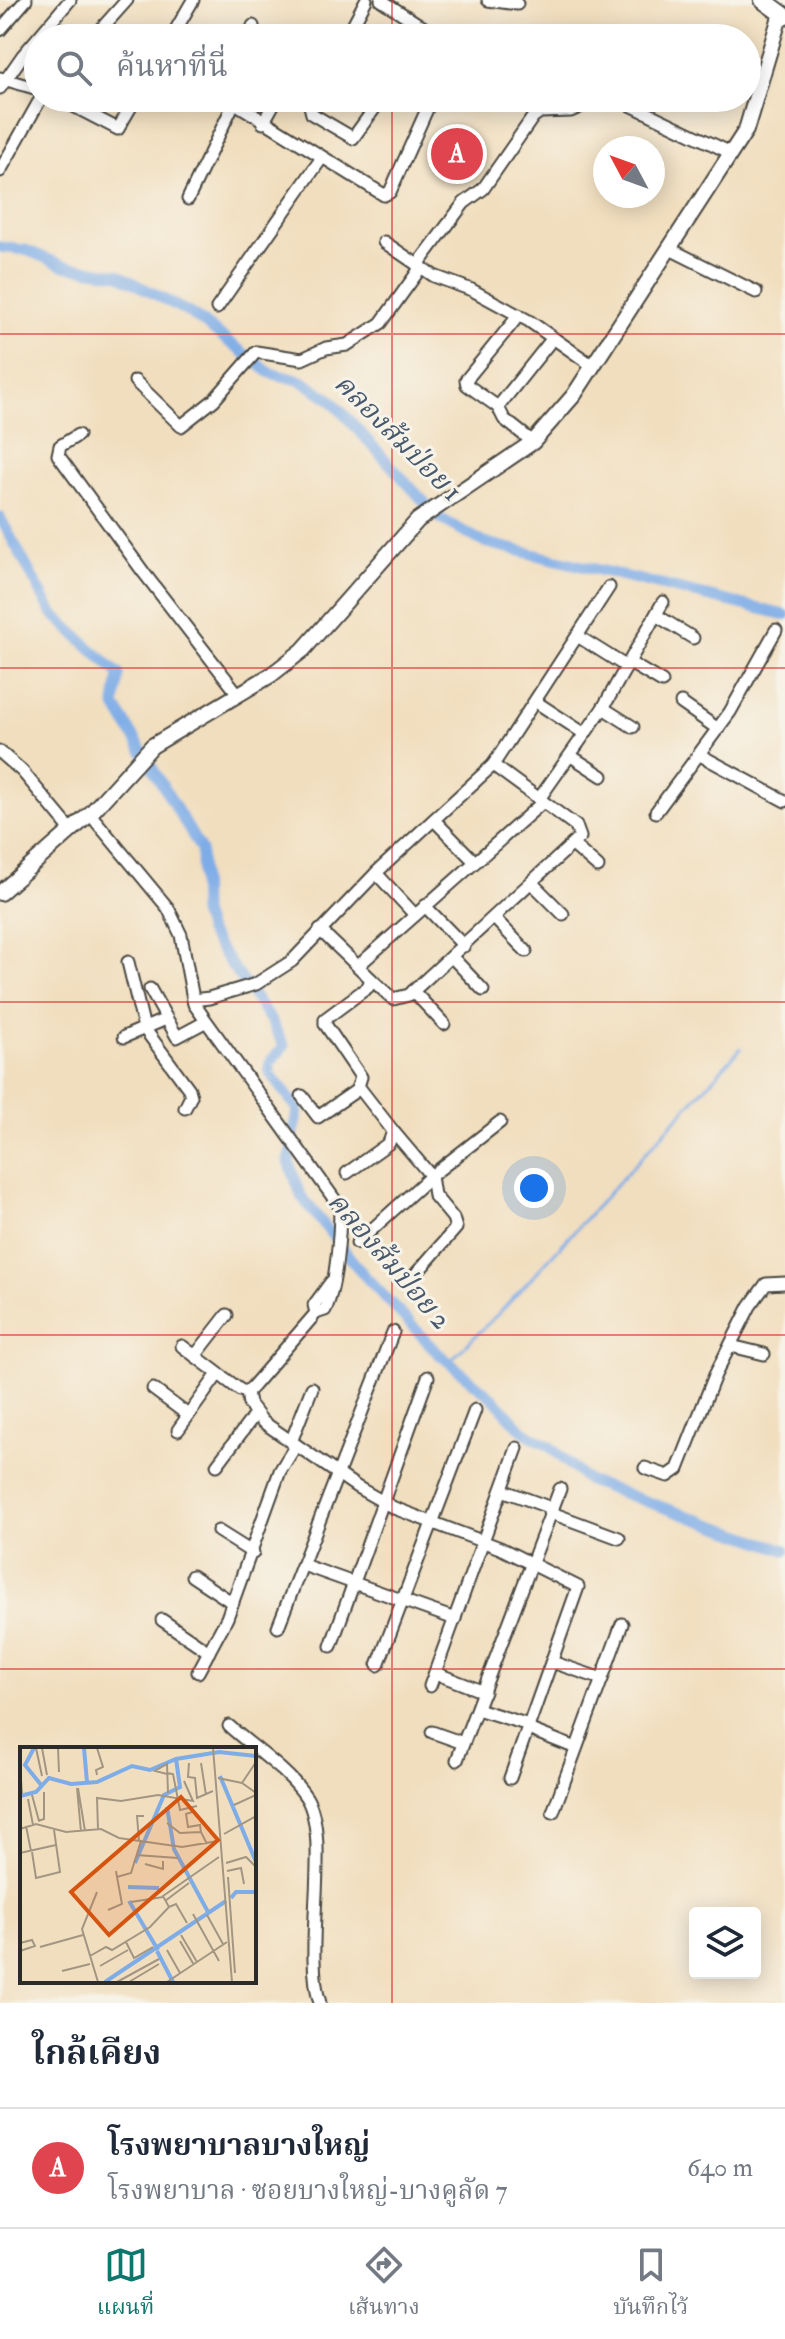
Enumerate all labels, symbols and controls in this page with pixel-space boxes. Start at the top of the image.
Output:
search box [24,24,761,112]
icon: search [52,46,96,90]
text: ค้นหาที่นี่ [116,48,228,85]
pin: A [431,124,483,184]
north arrow [593,136,665,208]
water label: คลองส้มป่อย 1 [327,367,469,509]
your location [514,1168,554,1208]
water label: คลองส้มป่อย 2 [320,1185,458,1337]
inset map [20,1747,256,1983]
map controls [689,1907,761,1979]
button: layers [689,1907,761,1979]
text: ใกล้เคียง [32,2032,161,2075]
text: โรงพยาบาลบางใหญ่ [108,2127,370,2164]
text: A [50,2152,66,2184]
text: 640 m [687,2152,753,2184]
text: โรงพยาบาล · ซอยบางใหญ่-บางคูลัด 7 [108,2175,507,2207]
tab: แผนที่ [97,2243,154,2326]
tab: เส้นทาง [348,2243,420,2326]
tab: บันทึกไว้ [613,2243,688,2326]

